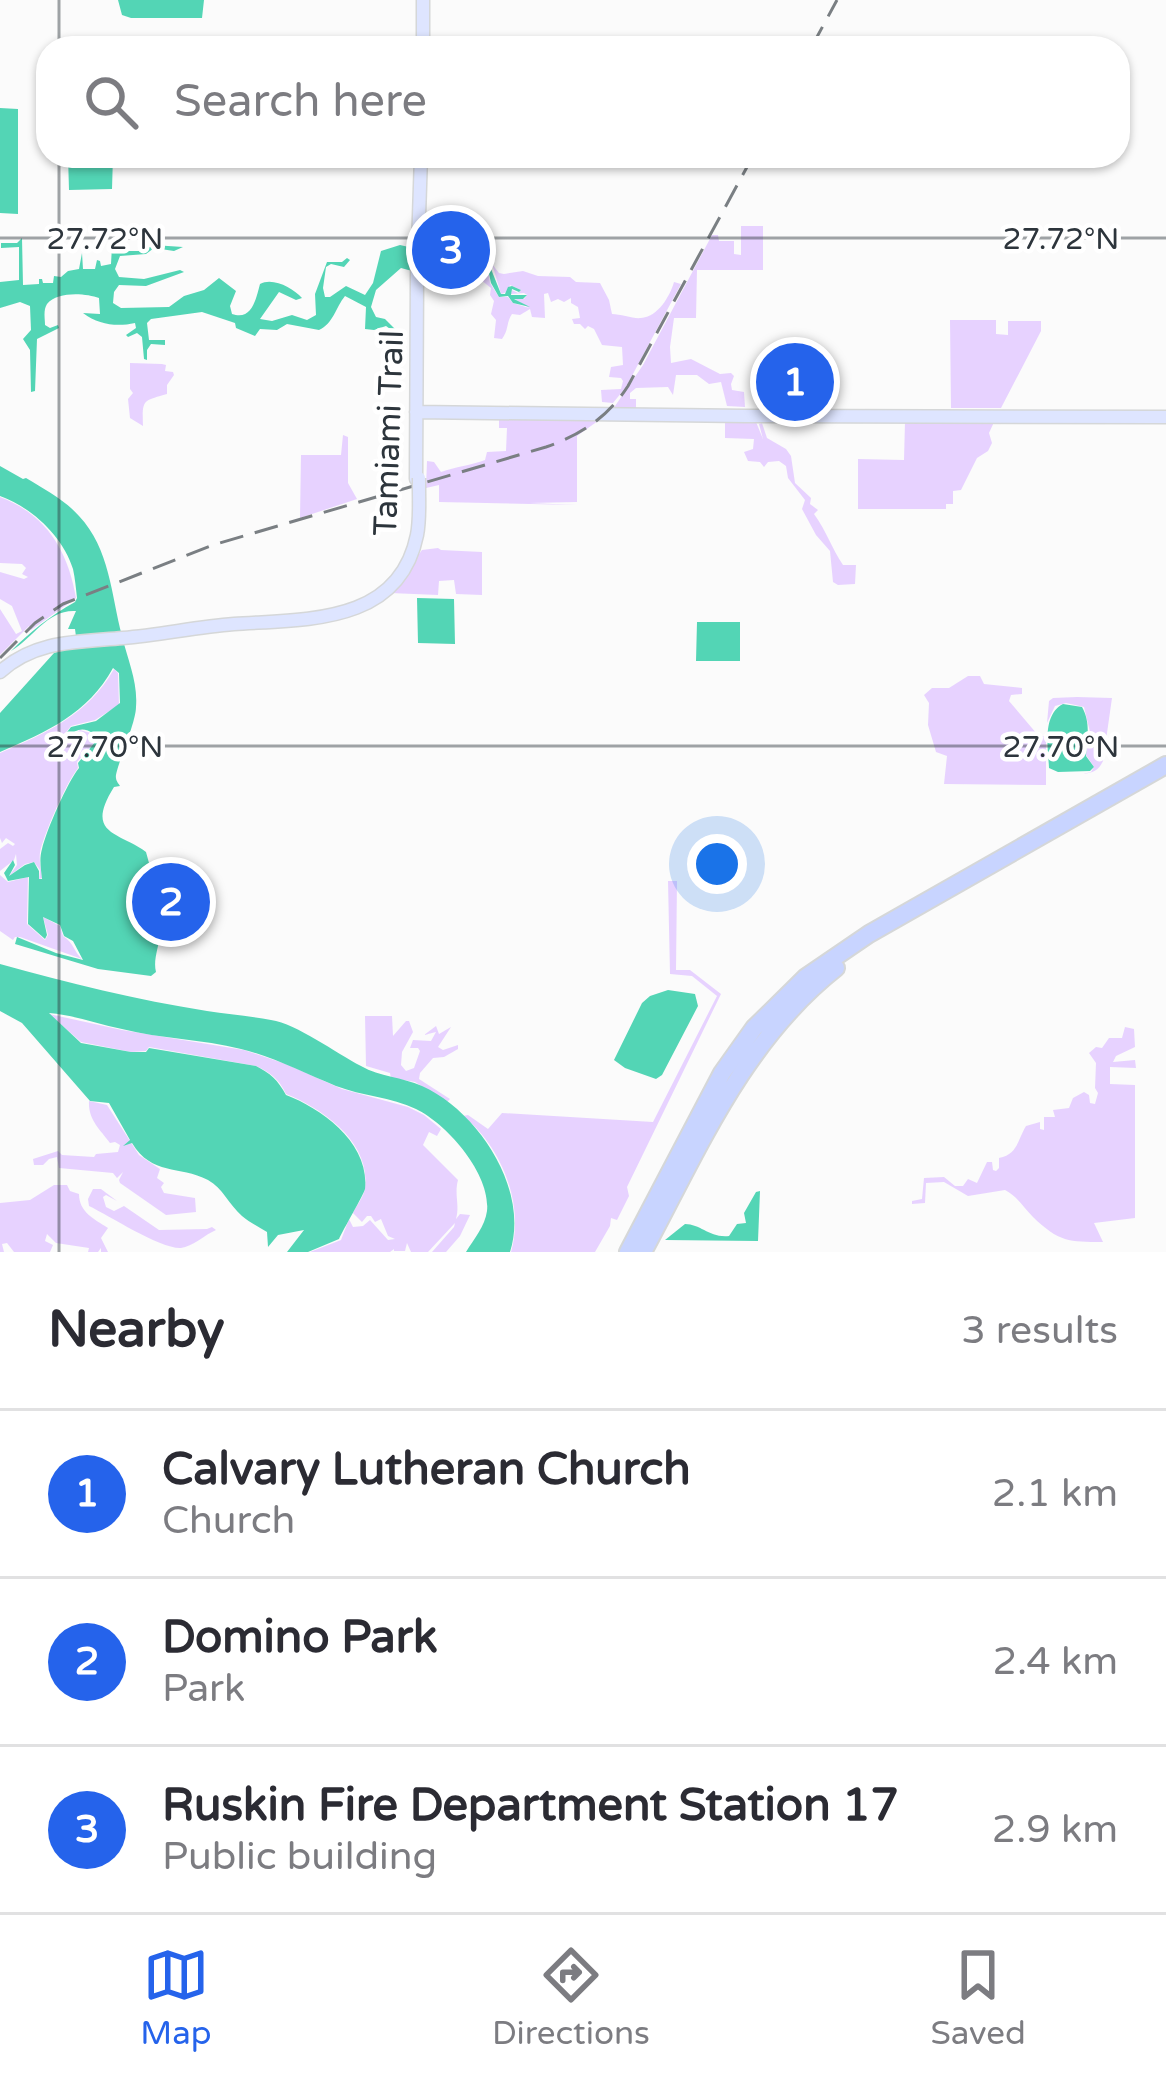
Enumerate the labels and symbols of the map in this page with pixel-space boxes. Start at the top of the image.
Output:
pin: 3 [412,205,490,295]
text: 27.72°N [47,221,163,258]
text: 27.72°N [1003,221,1119,258]
street label: Tamiami Trail [366,329,412,537]
pin: 1 [756,337,834,427]
text: 27.70°N [47,729,163,766]
text: 27.70°N [1003,729,1119,766]
your location [687,834,747,894]
pin: 2 [132,857,210,947]

